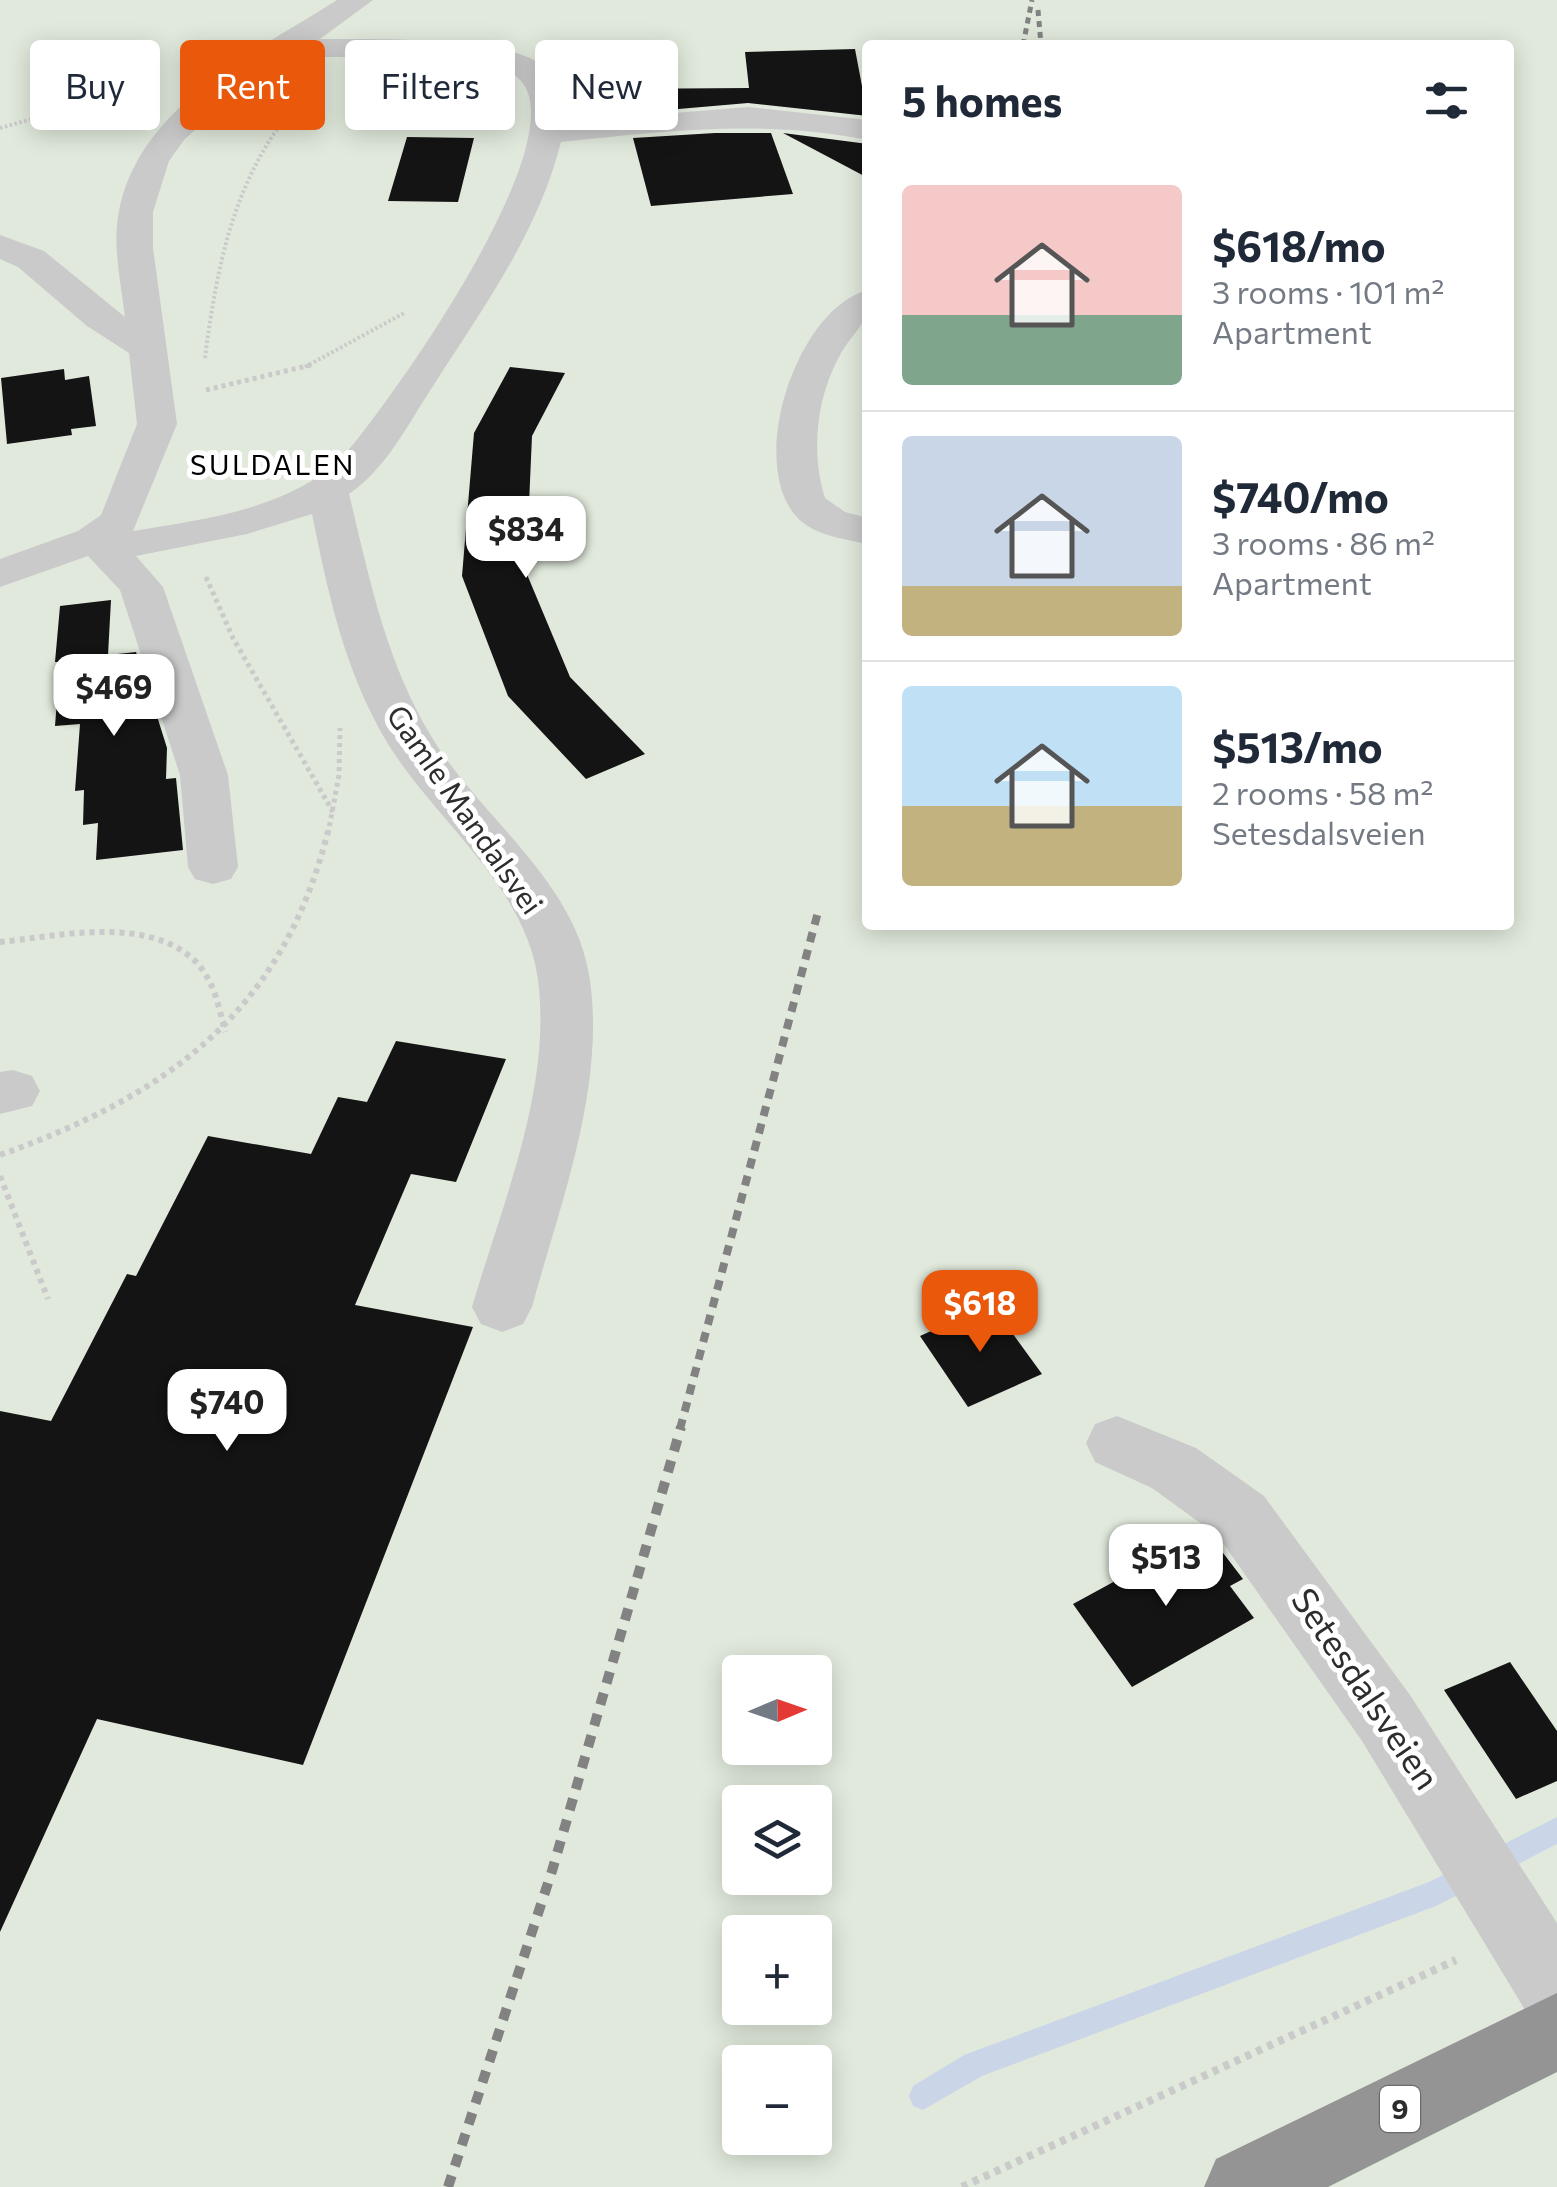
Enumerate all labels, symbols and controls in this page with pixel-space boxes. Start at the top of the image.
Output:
chip: Buy [30,40,160,130]
chip: Rent [180,40,325,130]
chip: Filters [345,40,515,130]
chip: New [535,40,678,130]
icon: filters [1419,73,1474,128]
text: 5 homes [902,74,1062,126]
text: $618/mo [1212,219,1386,271]
icon: home [982,225,1102,345]
text: 3 rooms · 101 m² [1212,271,1444,311]
text: Apartment [1212,311,1372,351]
district label: SULDALEN [190,447,356,481]
text: $740/mo [1212,470,1389,522]
icon: home [982,476,1102,596]
pin: $834 [467,496,585,581]
text: $834 [488,508,564,548]
text: 3 rooms · 86 m² [1212,522,1435,562]
text: Apartment [1212,562,1372,602]
pin: $469 [55,654,173,739]
text: $469 [76,666,153,706]
street label: Gamle Mandalsvei [380,697,552,920]
text: $513/mo [1212,720,1383,772]
icon: home [982,726,1102,846]
text: 2 rooms · 58 m² [1212,772,1433,812]
text: Setesdalsveien [1212,812,1426,852]
pin: $618 [921,1270,1039,1355]
text: $618 [944,1282,1016,1322]
pin: $740 [168,1369,286,1454]
text: $740 [190,1381,264,1421]
pin: $513 [1107,1524,1225,1609]
text: $513 [1131,1536,1201,1576]
street label: Setesdalsveien [1284,1579,1450,1796]
north arrow [722,1655,832,1765]
map controls [722,1655,832,2155]
button: layers [722,1785,832,1895]
button: + [722,1915,832,2025]
button: − [722,2045,832,2155]
road number: 9 [1380,2086,1420,2132]

